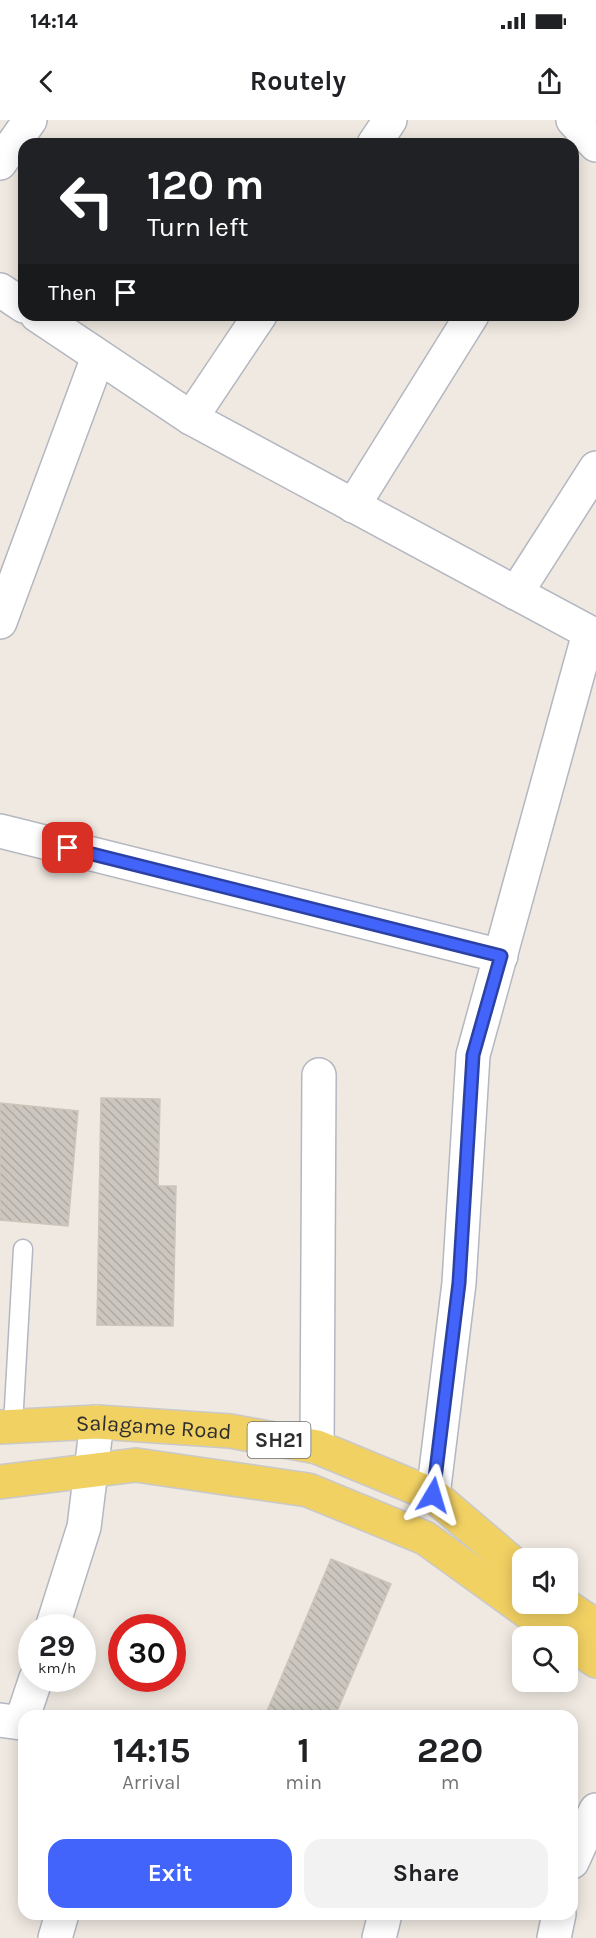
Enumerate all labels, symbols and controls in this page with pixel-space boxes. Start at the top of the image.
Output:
text: 14:14 [30,8,78,34]
icon: back [30,65,63,98]
text: Routely [250,65,346,97]
icon: share [533,65,566,98]
text: 120 m [147,160,264,210]
icon: left [48,162,126,240]
text: Turn left [147,211,248,243]
icon: arrive [109,276,142,309]
text: Then [48,280,97,306]
pin [42,822,93,873]
icon: arrive [51,831,84,864]
street label: Salagame Road [75,1410,232,1445]
road number: SH21 [248,1422,310,1458]
position arrow [401,1463,465,1527]
map controls [512,1548,578,1692]
button: sound [512,1548,578,1614]
speed limit sign: 30 [108,1614,186,1692]
button: search [512,1626,578,1692]
text: 29 [39,1628,75,1664]
text: km/h [38,1659,76,1677]
text: 14:15 [113,1729,191,1771]
text: 1 [297,1729,310,1771]
text: 220 [417,1729,483,1771]
text: Arrival [122,1771,181,1794]
text: min [285,1771,322,1794]
text: m [441,1771,459,1794]
button: Exit [48,1839,292,1908]
button: Share [304,1839,548,1908]

